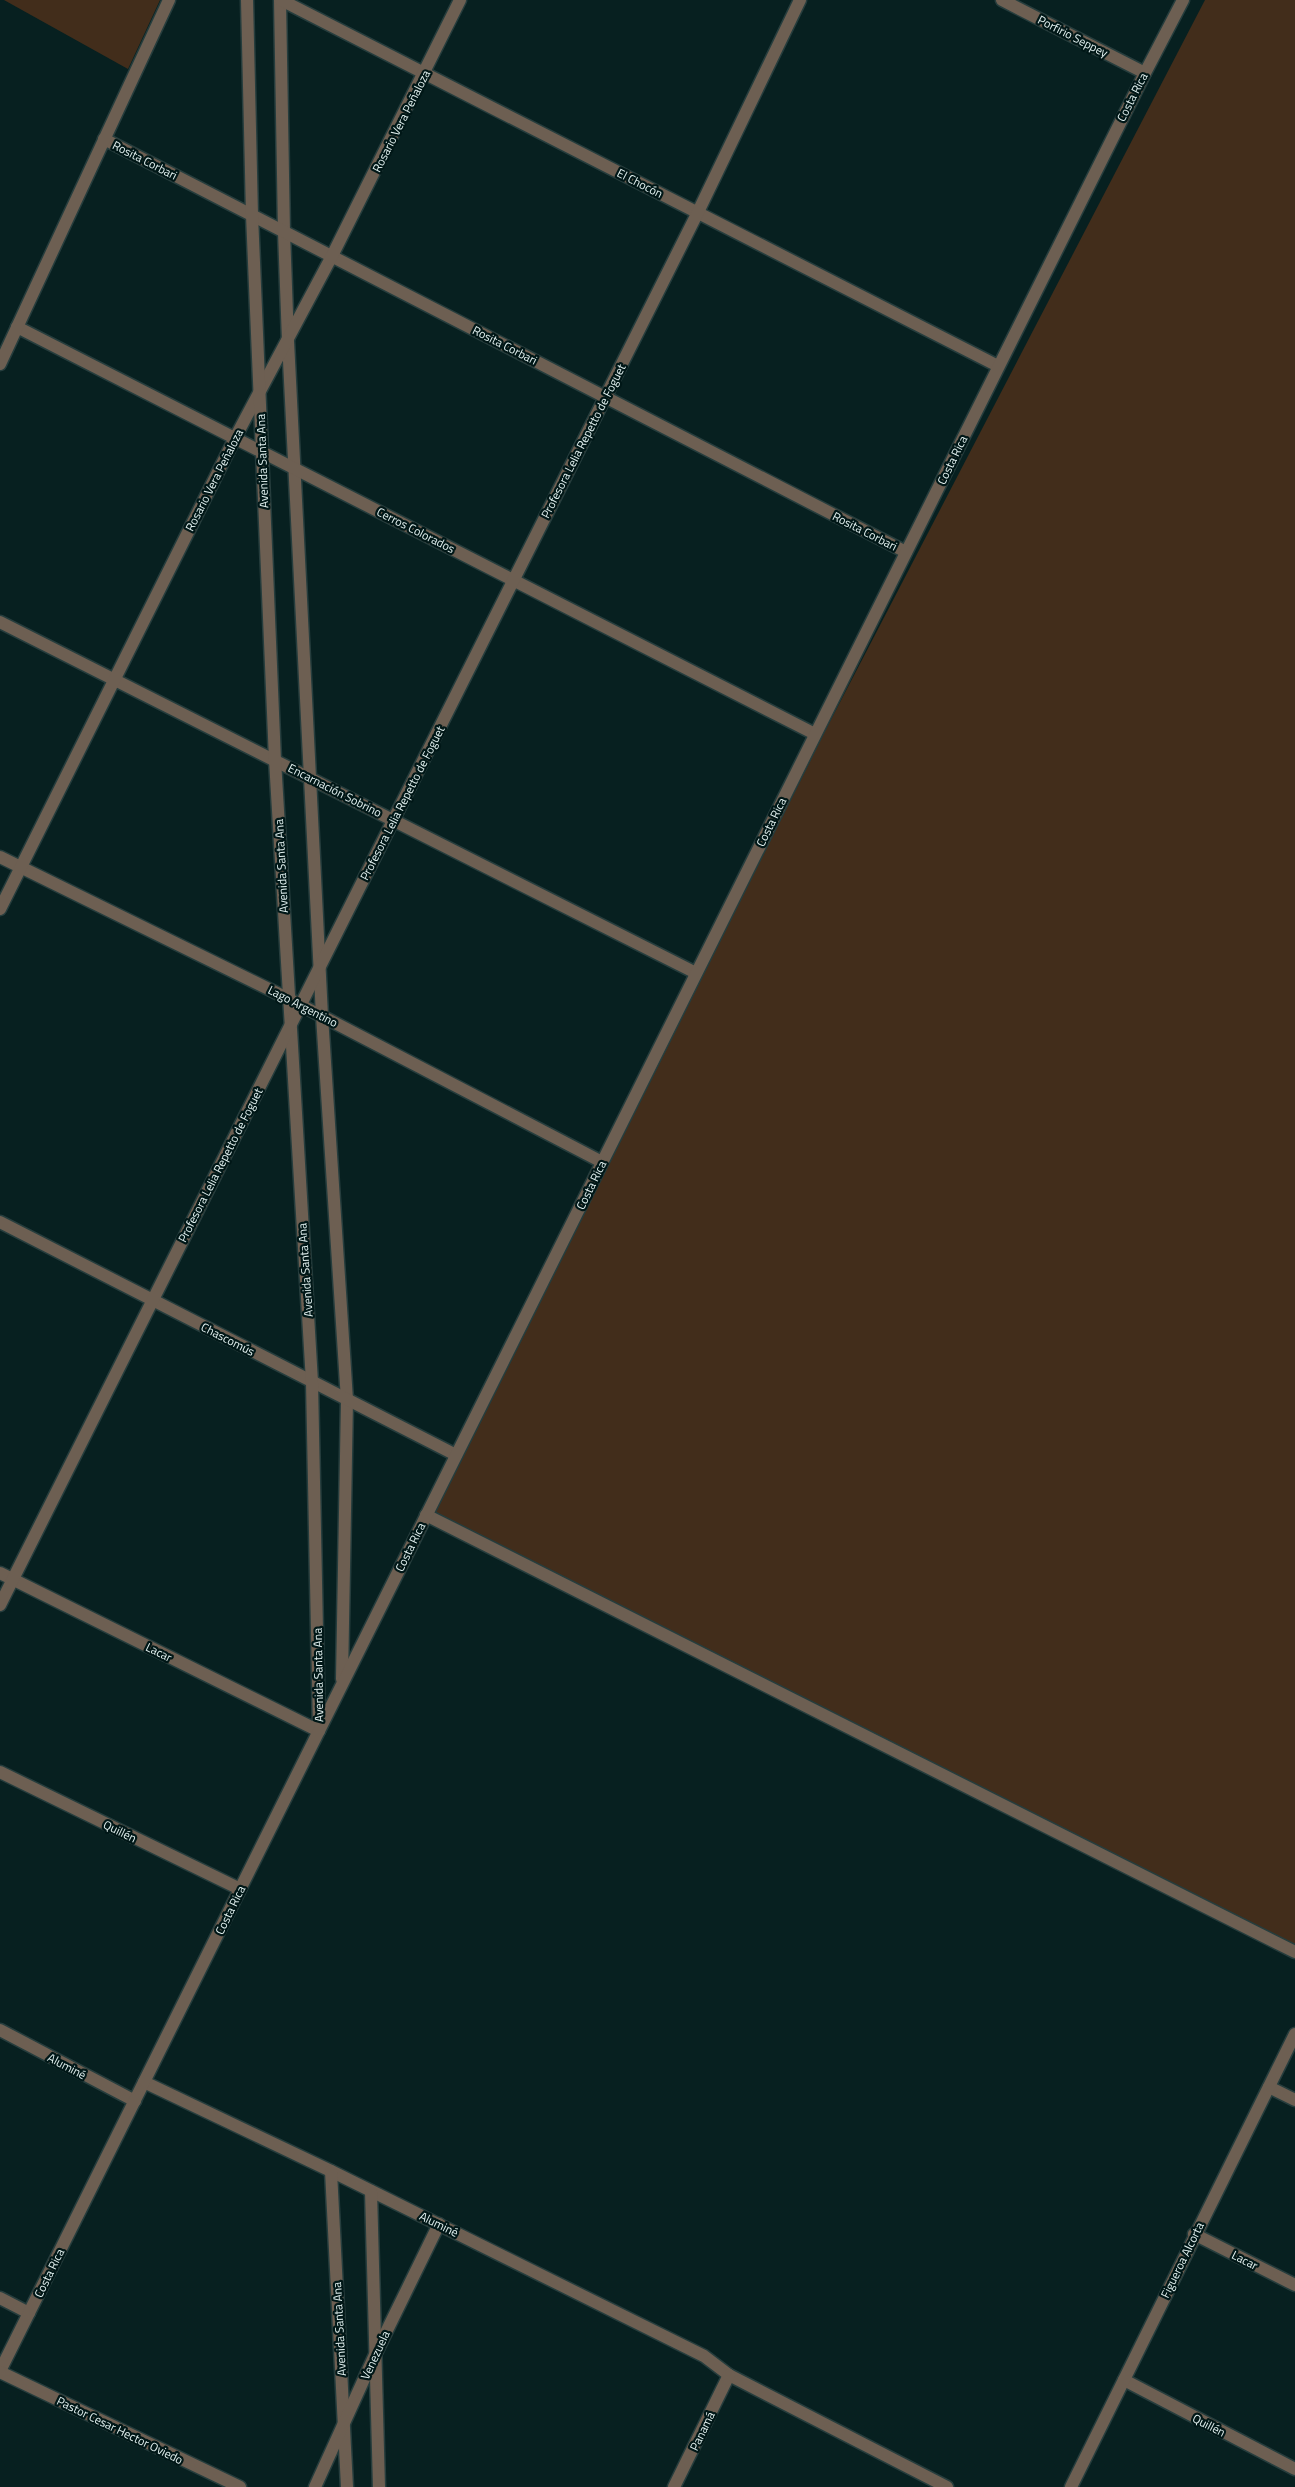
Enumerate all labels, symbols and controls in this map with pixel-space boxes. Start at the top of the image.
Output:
street label: Porfirio Seppey [1034,10,1112,62]
street label: Rosario Vera Peñaloza [367,67,435,175]
street label: Costa Rica [1112,69,1152,125]
street label: Rosita Corbari [109,135,181,185]
street label: El Chocón [614,163,666,203]
street label: Rosita Corbari [469,320,541,370]
street label: Profesora Lelia Repetto de Foguet [536,360,631,522]
street label: Avenida Santa Ana [251,414,273,508]
street label: Rosario Vera Peñaloza [180,426,248,534]
street label: Costa Rica [932,432,972,488]
street label: Cerros Colorados [374,502,459,558]
street label: Rosita Corbari [829,506,901,556]
street label: Profesora Lelia Repetto de Foguet [355,722,450,884]
street label: Encarnación Sobrino [285,758,385,822]
street label: Costa Rica [751,794,791,850]
street label: Avenida Santa Ana [269,818,293,914]
street label: Lago Argentino [265,980,341,1032]
street label: Profesora Lelia Repetto de Foguet [173,1084,268,1246]
street label: Costa Rica [571,1157,611,1213]
street label: Avenida Santa Ana [292,1222,318,1318]
street label: Chascomús [198,1317,259,1361]
street label: Costa Rica [390,1519,430,1575]
street label: Avenida Santa Ana [308,1628,328,1722]
street label: Lacar [143,1638,175,1666]
street label: Quillén [100,1815,140,1847]
street label: Costa Rica [210,1882,250,1938]
street label: Aluminé [44,2048,90,2084]
street label: Aluminé [416,2206,462,2242]
street label: Figueroa Alcorta [1155,2219,1209,2301]
street label: Costa Rica [29,2245,69,2301]
street label: Lacar [1229,2245,1261,2275]
street label: Avenida Santa Ana [327,2281,351,2377]
street label: Venezuela [355,2327,395,2383]
street label: Pastor Cesar Hector Oviedo [54,2391,186,2469]
street label: Panamá [684,2408,720,2454]
street label: Quillén [1189,2409,1229,2441]

